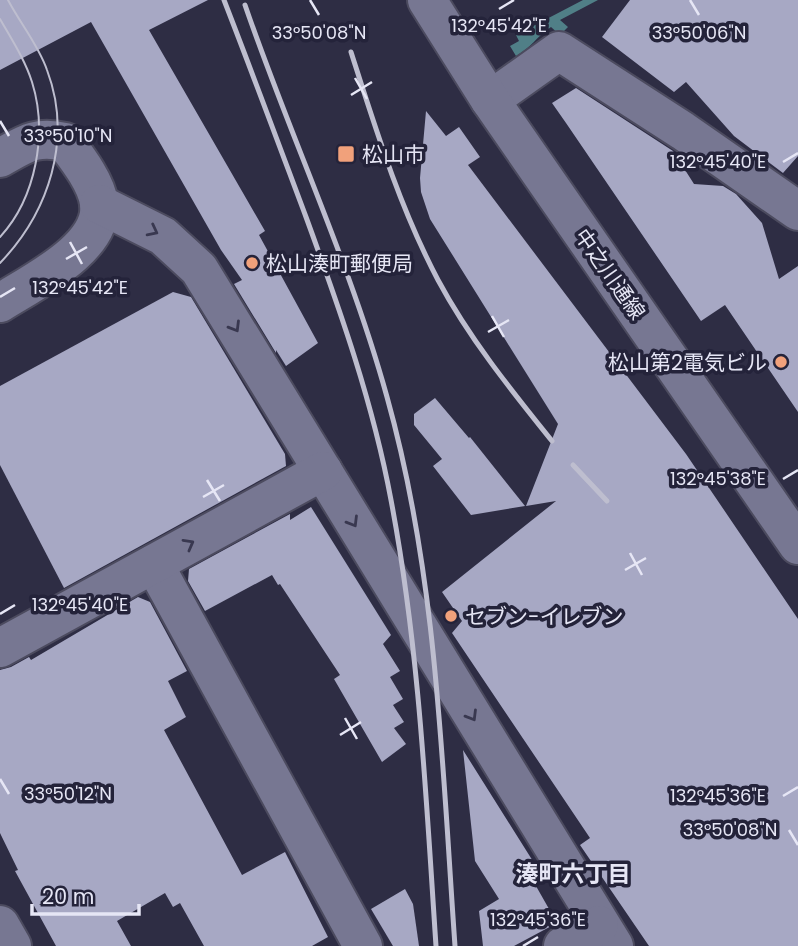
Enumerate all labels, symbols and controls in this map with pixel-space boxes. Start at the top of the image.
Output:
text: 132°45'42"E [451,13,547,38]
text: 33°50'08"N [272,20,366,45]
text: 33°50'06"N [652,20,746,45]
text: 33°50'10"N [23,123,113,148]
place label: 松山市 [362,140,425,169]
marker: 松山市 [336,144,356,164]
text: 132°45'40"E [670,149,766,174]
one-way arrow [146,223,158,237]
street label: 中之川通線 [568,223,652,325]
place label: 松山湊町郵便局 [266,249,413,278]
marker: 松山湊町郵便局 [244,255,260,271]
text: 132°45'42"E [32,275,128,300]
one-way arrow [226,320,239,333]
place label: 松山第2電気ビル [608,348,767,377]
marker: 松山第2電気ビル [773,354,789,370]
text: 132°45'38"E [670,466,766,491]
one-way arrow [345,514,358,527]
one-way arrow [181,539,194,553]
text: 132°45'40"E [32,592,128,617]
place label: セブン-イレブン [465,602,624,631]
marker: セブン-イレブン [443,608,459,624]
one-way arrow [463,708,476,721]
text: 33°50'12"N [24,781,112,806]
text: 132°45'36"E [670,783,766,808]
text: 33°50'08"N [683,817,777,842]
district label: 湊町六丁目 [516,858,631,890]
scale bar [32,872,138,916]
text: 20 m [42,882,95,911]
text: 132°45'36"E [490,907,586,932]

